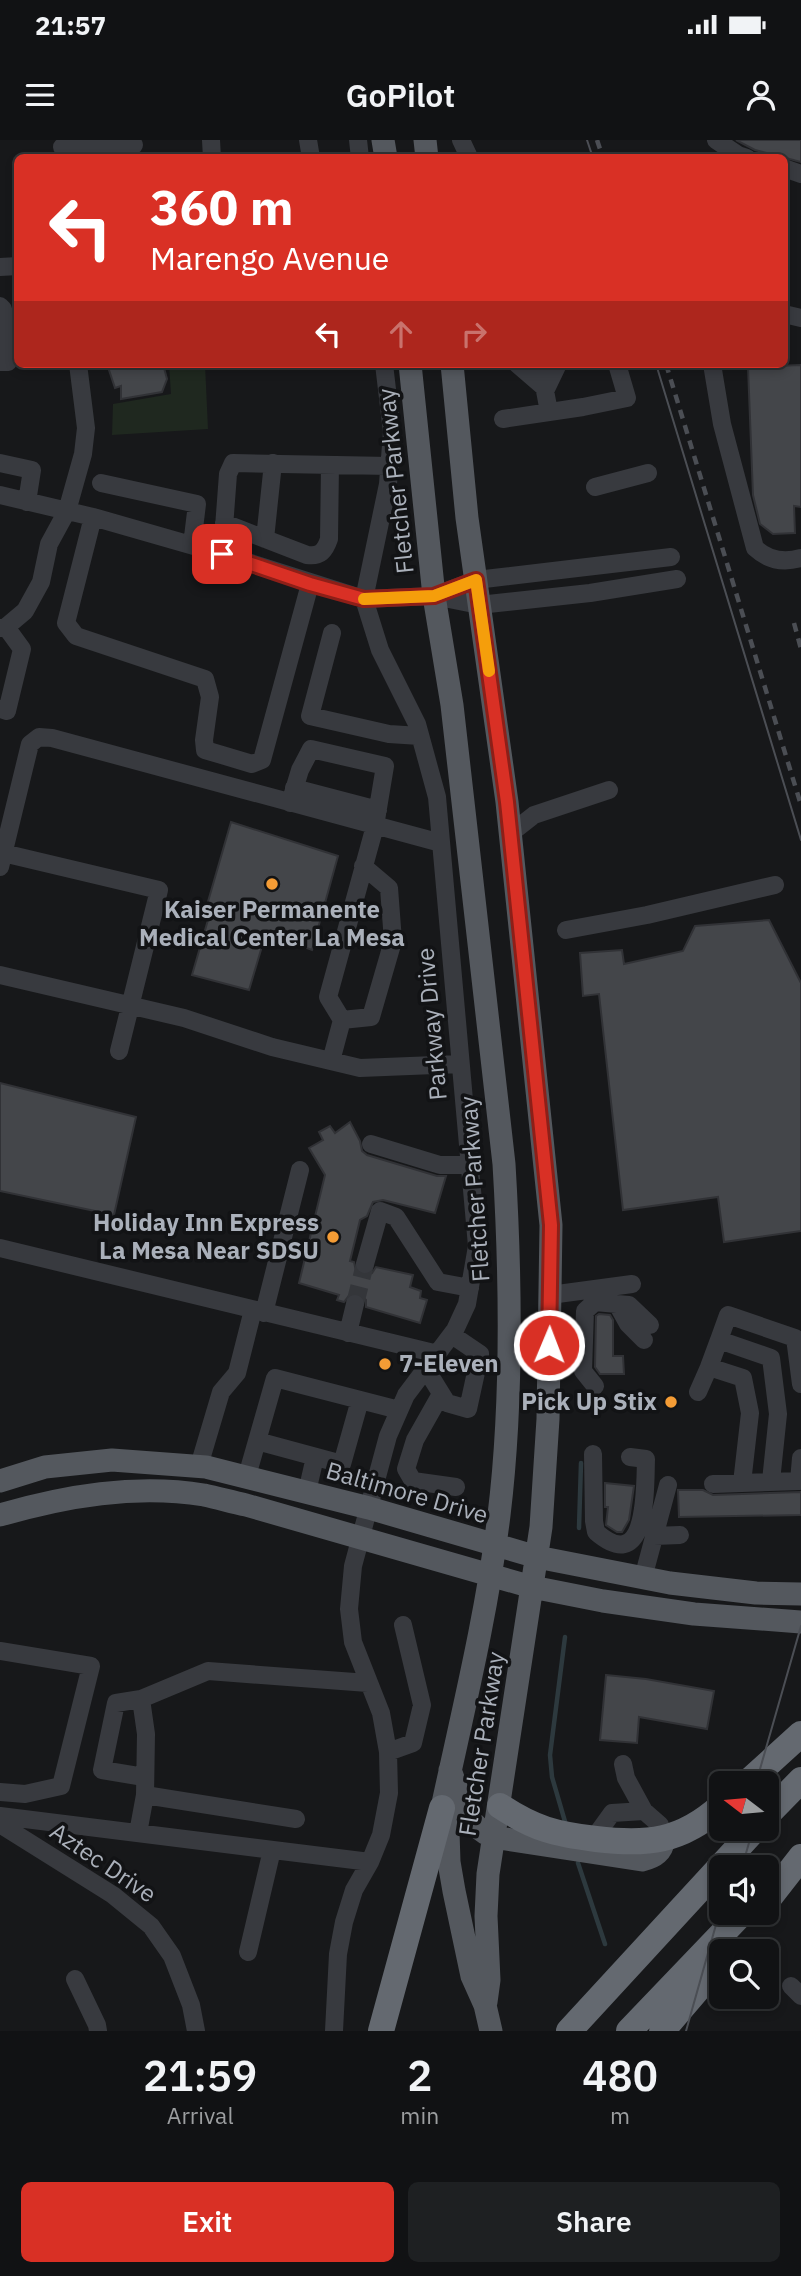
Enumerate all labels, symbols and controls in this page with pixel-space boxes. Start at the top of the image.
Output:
text: 21:57 [35,8,106,42]
text: GoPilot [346,74,455,116]
icon: menu [21,76,59,114]
icon: person [742,76,780,114]
text: 360 m [150,175,294,238]
icon: left [35,182,126,273]
text: Marengo Avenue [150,237,389,279]
icon: left [309,315,347,353]
icon: ahead [382,315,420,353]
icon: right [455,315,493,353]
street label: Fletcher Parkway [369,387,421,575]
pin [192,524,252,584]
icon: arrive [203,535,241,573]
marker: Kaiser Permanente Medical Center La Mesa [264,876,280,892]
place label: Kaiser Permanente Medical Center La Mesa [139,893,405,953]
street label: Parkway Drive [408,947,454,1102]
street label: Fletcher Parkway [452,1095,496,1283]
place label: Holiday Inn Express La Mesa Near SDSU [93,1206,319,1266]
marker: Holiday Inn Express La Mesa Near SDSU [325,1229,341,1245]
position arrow [512,1308,586,1382]
place label: 7-Eleven [399,1347,499,1379]
marker: 7-Eleven [377,1356,393,1372]
place label: Pick Up Stix [521,1385,658,1417]
marker: Pick Up Stix [663,1394,679,1410]
street label: Baltimore Drive [323,1454,492,1530]
street label: Fletcher Parkway [451,1649,511,1838]
north arrow [709,1771,779,1841]
map controls [709,1771,779,2009]
street label: Aztec Drive [44,1815,163,1909]
button: sound [709,1855,779,1925]
button: search [709,1939,779,2009]
text: 21:59 [143,2048,257,2103]
text: 2 [407,2048,432,2103]
text: 480 [582,2048,658,2103]
text: Arrival [167,2100,234,2130]
text: min [400,2100,439,2130]
text: m [610,2100,630,2130]
button: Exit [21,2182,394,2262]
button: Share [408,2182,780,2262]

